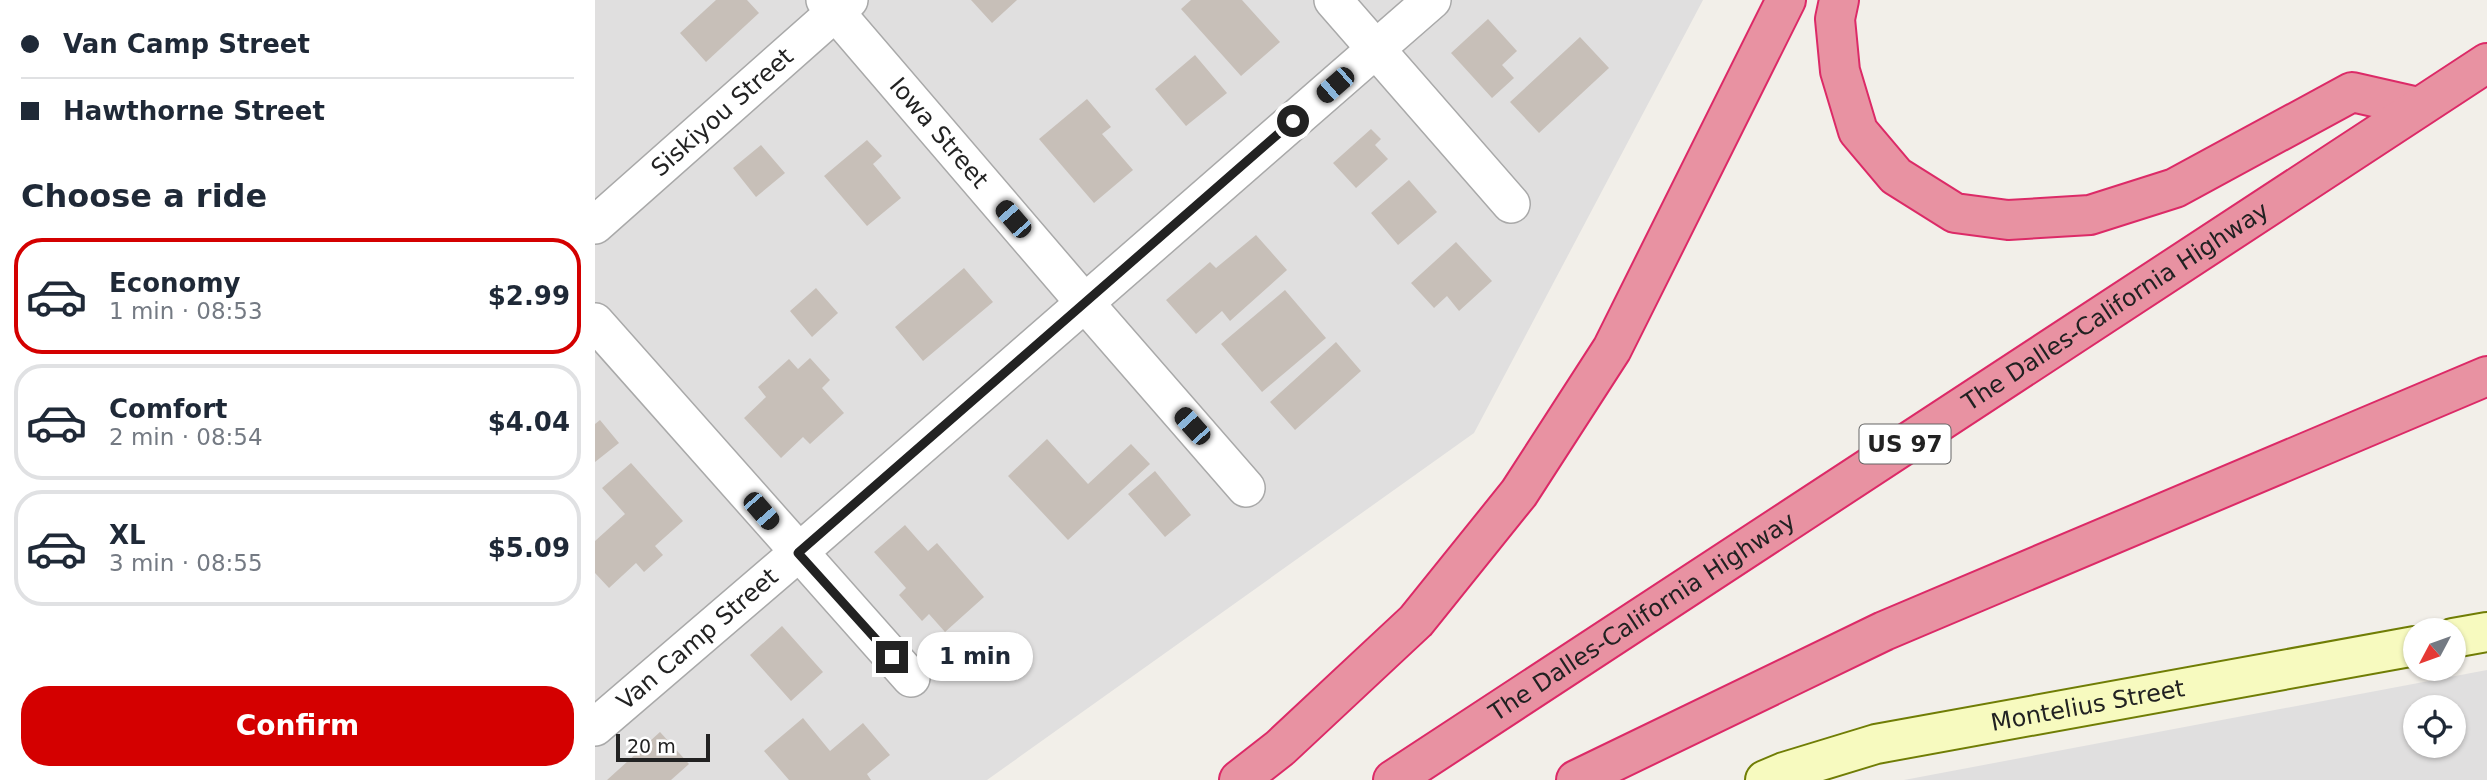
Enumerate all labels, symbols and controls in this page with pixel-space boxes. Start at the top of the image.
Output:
text: Van Camp Street [63,29,310,59]
street label: Siskiyou Street [646,42,799,182]
car [1313,63,1358,107]
street label: Iowa Street [884,72,994,194]
text: Hawthorne Street [63,96,325,126]
route start [1277,105,1309,137]
text: Choose a ride [21,177,267,215]
car [992,196,1035,242]
street label: The Dalles-California Highway [1956,196,2274,417]
icon: car [25,265,88,328]
text: Economy [109,268,240,298]
text: $2.99 [488,281,570,311]
text: 1 min · 08:53 [109,298,263,324]
icon: car [25,391,88,454]
text: Comfort [109,394,227,424]
car [1171,403,1214,449]
text: $4.04 [488,407,570,437]
text: 2 min · 08:54 [109,424,263,450]
road number: US 97 [1859,424,1951,464]
car [740,488,783,534]
street label: The Dalles-California Highway [1483,506,1801,728]
icon: car [25,517,88,580]
text: XL [109,520,146,550]
text: $5.09 [488,533,570,563]
text: 3 min · 08:55 [109,550,263,576]
street label: Van Camp Street [611,563,784,716]
north arrow [2403,618,2466,681]
map controls [2403,618,2466,758]
callout: 1 min [917,632,1032,682]
route end [876,641,908,673]
text: 1 min [939,643,1011,669]
street label: Montelius Street [1989,674,2187,737]
button: Confirm [21,686,574,766]
button: locate [2403,695,2466,758]
scale bar [616,731,711,763]
text: 20 m [627,735,676,757]

